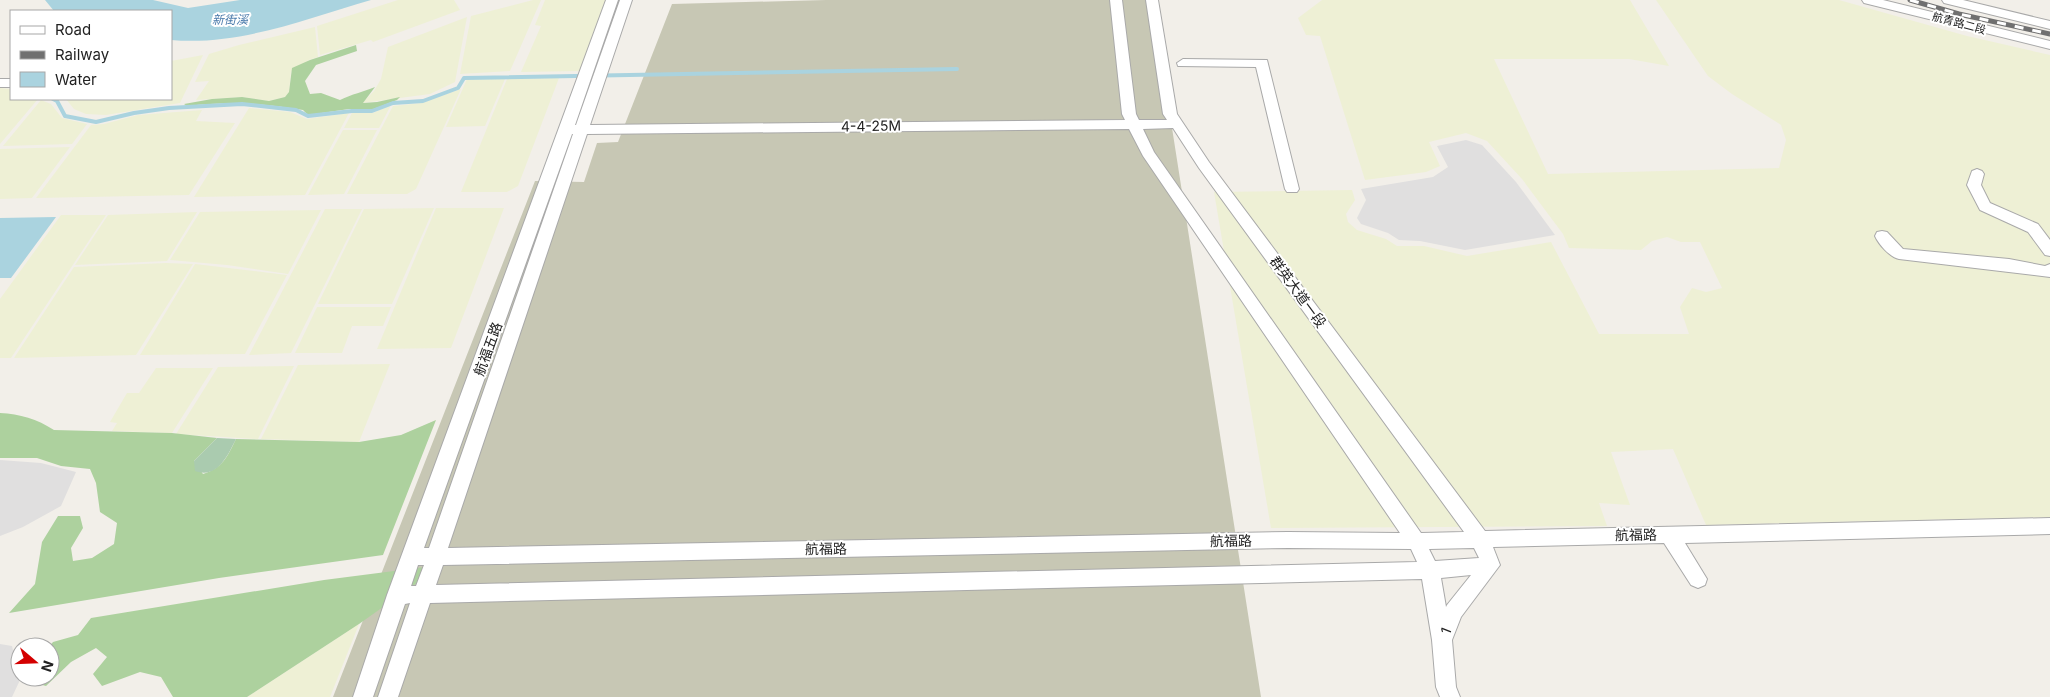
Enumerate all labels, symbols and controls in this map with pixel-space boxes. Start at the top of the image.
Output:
street label: 航青路二段 [1931,9,1987,37]
legend [10,10,172,100]
water label: 新街溪 [212,12,250,27]
text: Road [55,20,91,39]
text: Railway [55,45,110,64]
text: Water [55,70,97,89]
street label: 4-4-25M [841,116,901,135]
street label: 群英大道一段 [1267,253,1330,331]
street label: 航福五路 [470,320,505,378]
street label: 航福路 [1615,526,1657,543]
street label: 航福路 [1210,532,1252,549]
street label: 航福路 [805,540,847,557]
street label: 1 [1437,625,1454,637]
north arrow [10,637,60,687]
text: N [38,659,58,674]

